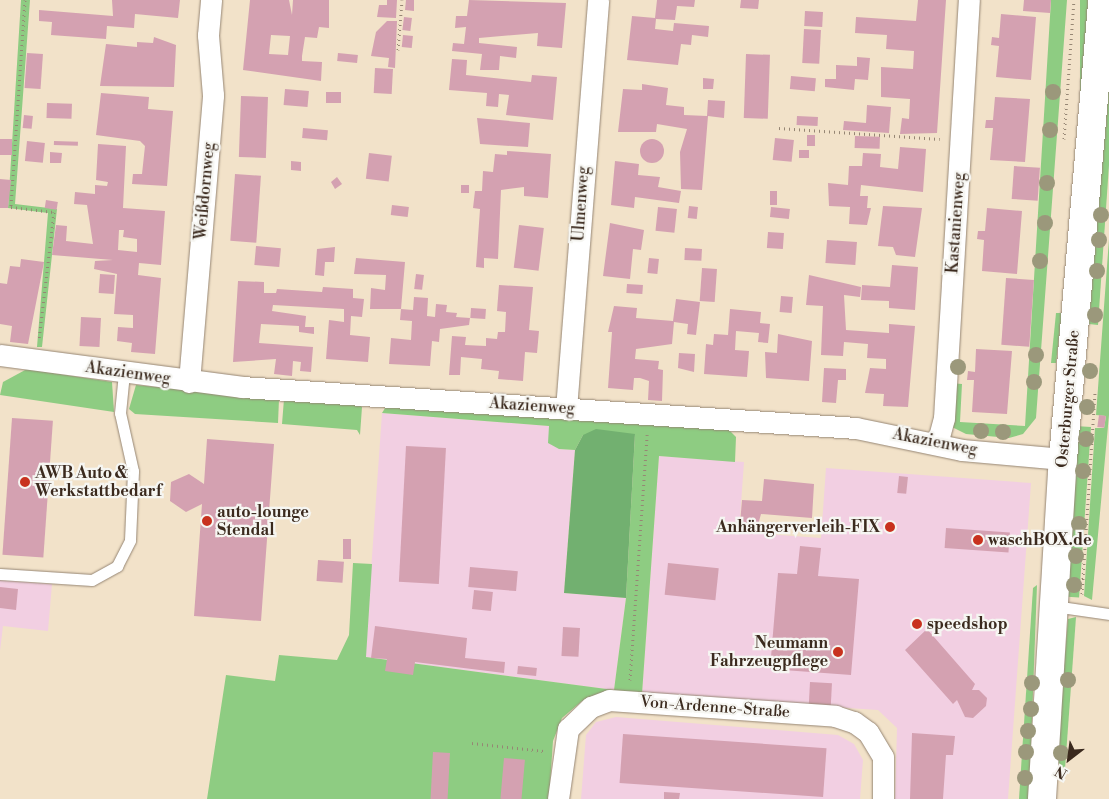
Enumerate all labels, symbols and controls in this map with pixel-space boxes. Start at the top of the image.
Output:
street label: Weißdornweg [191,141,219,241]
street label: Ulmenweg [569,166,593,242]
street label: Kastanienweg [943,172,969,274]
street label: Osterburger Straße [1052,329,1084,469]
street label: Akazienweg [84,358,172,388]
street label: Akazienweg [489,393,575,419]
street label: Akazienweg [891,424,979,460]
place label: AWB Auto & Werkstattbedarf [35,463,161,501]
marker: AWB Auto & Werkstattbedarf [19,476,31,488]
place label: auto-lounge Stendal [217,502,309,540]
marker: auto-lounge Stendal [201,515,213,527]
place label: Anhängerverleih-FIX [716,517,880,537]
marker: Anhängerverleih-FIX [884,521,896,533]
place label: waschBOX.de [988,530,1092,550]
marker: waschBOX.de [972,534,984,546]
place label: speedshop [927,614,1008,634]
marker: speedshop [911,618,923,630]
place label: Neumann Fahrzeugpflege [710,633,828,671]
marker: Neumann Fahrzeugpflege [832,646,844,658]
street label: Von-Ardenne-Straße [639,692,791,722]
north arrow [1044,734,1094,784]
text: N [1052,761,1071,783]

